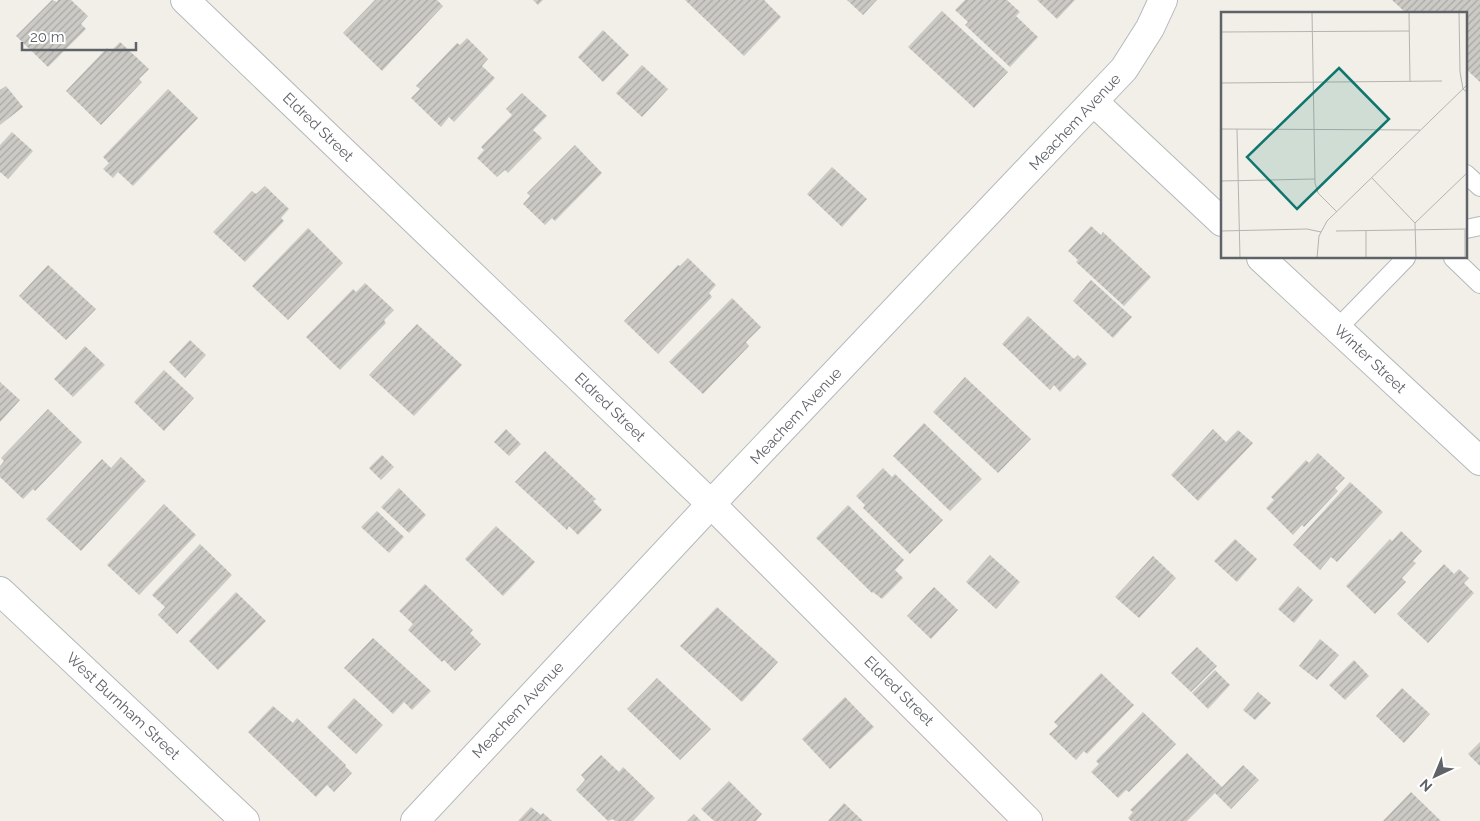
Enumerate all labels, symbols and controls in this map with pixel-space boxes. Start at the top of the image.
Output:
inset map [1221,12,1468,259]
scale bar [22,20,136,52]
text: 20 m [30,28,65,46]
street label: Meachem Avenue [1026,70,1125,174]
street label: Eldred Street [279,89,357,165]
street label: Winter Street [1330,321,1410,397]
street label: Meachem Avenue [747,364,846,468]
street label: Eldred Street [571,369,649,445]
street label: West Burnham Street [63,649,183,763]
street label: Eldred Street [860,652,938,730]
street label: Meachem Avenue [469,658,568,762]
north arrow [1410,751,1460,801]
text: N [1417,776,1435,795]

